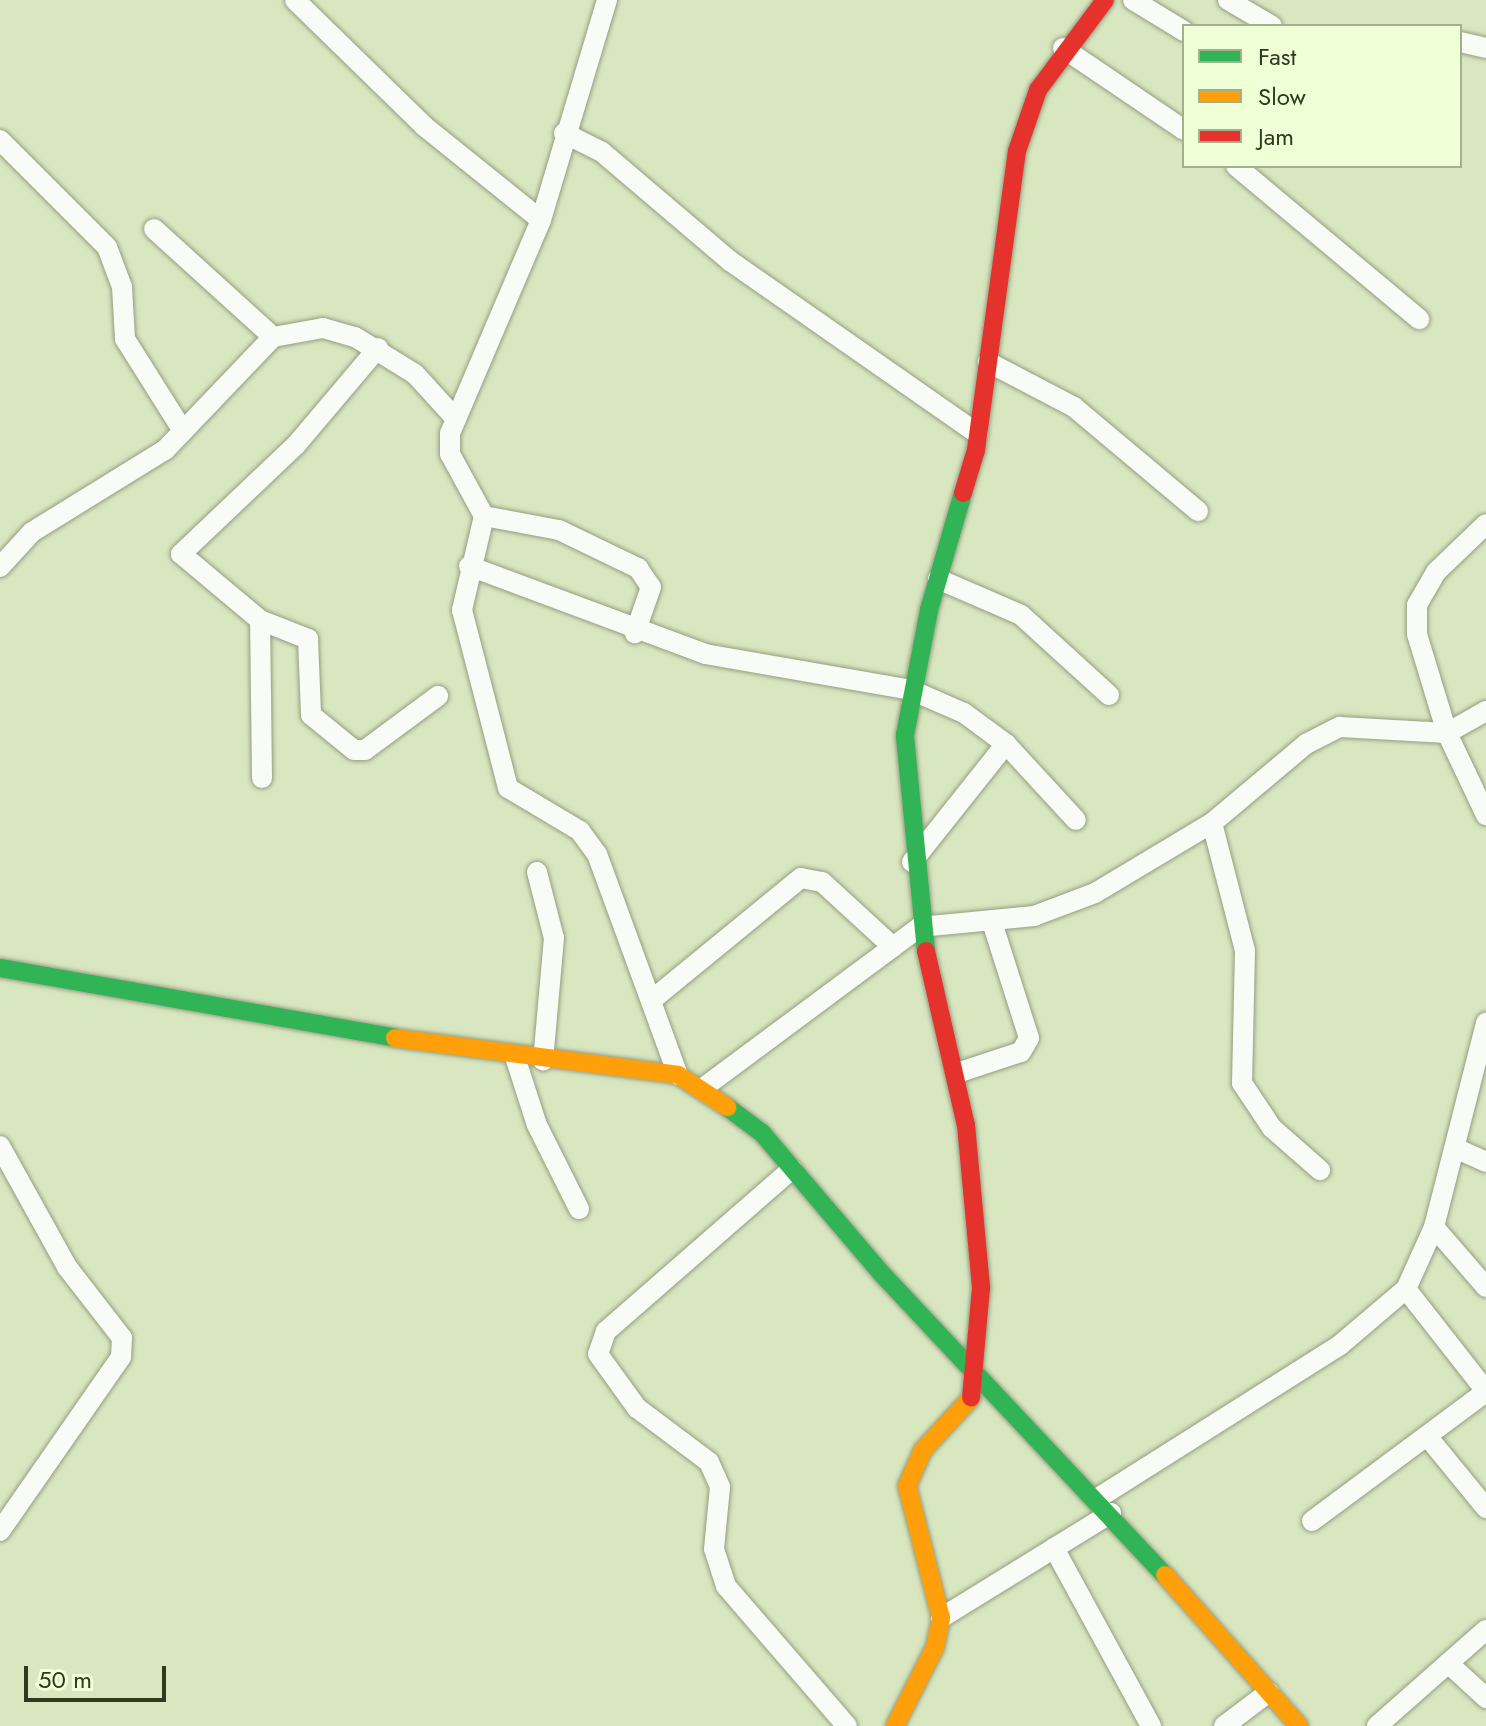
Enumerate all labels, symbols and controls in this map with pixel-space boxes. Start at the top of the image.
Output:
legend [1182,24,1462,168]
text: Fast [1258,39,1296,74]
text: Slow [1258,79,1306,114]
text: Jam [1258,119,1294,154]
scale bar [28,1650,170,1700]
text: 50 m [38,1662,92,1697]

